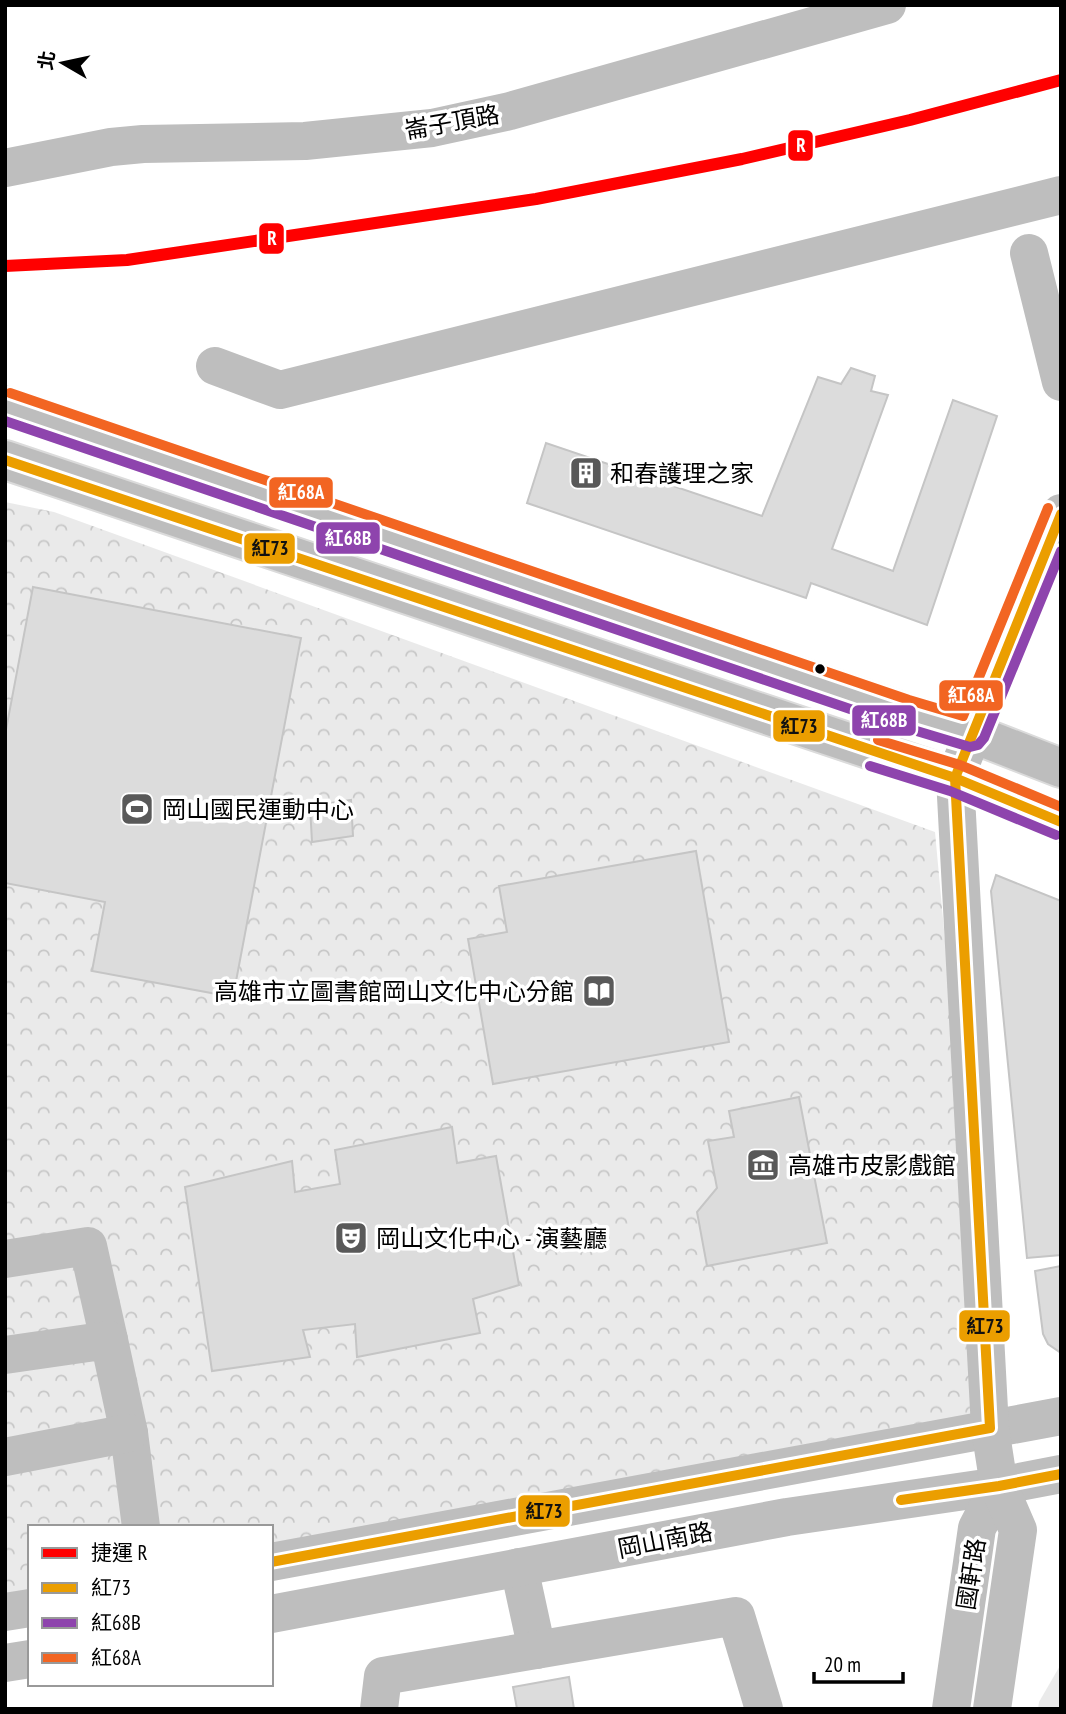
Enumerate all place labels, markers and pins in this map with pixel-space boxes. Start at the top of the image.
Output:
building icon: 和春護理之家 [567,454,605,492]
place label: 和春護理之家 [610,458,754,489]
unlabelled marker [813,662,827,676]
sports icon: 岡山國民運動中心 [118,790,156,828]
place label: 岡山國民運動中心 [162,794,354,825]
library icon: 高雄市立圖書館岡山文化中心分館 [580,972,618,1010]
place label: 高雄市立圖書館岡山文化中心分館 [214,976,574,1007]
museum icon: 高雄市皮影戲館 [744,1146,782,1184]
place label: 高雄市皮影戲館 [788,1150,956,1181]
theatre icon: 岡山文化中心 - 演藝廳 [332,1219,370,1257]
place label: 岡山文化中心 - 演藝廳 [376,1223,607,1254]

